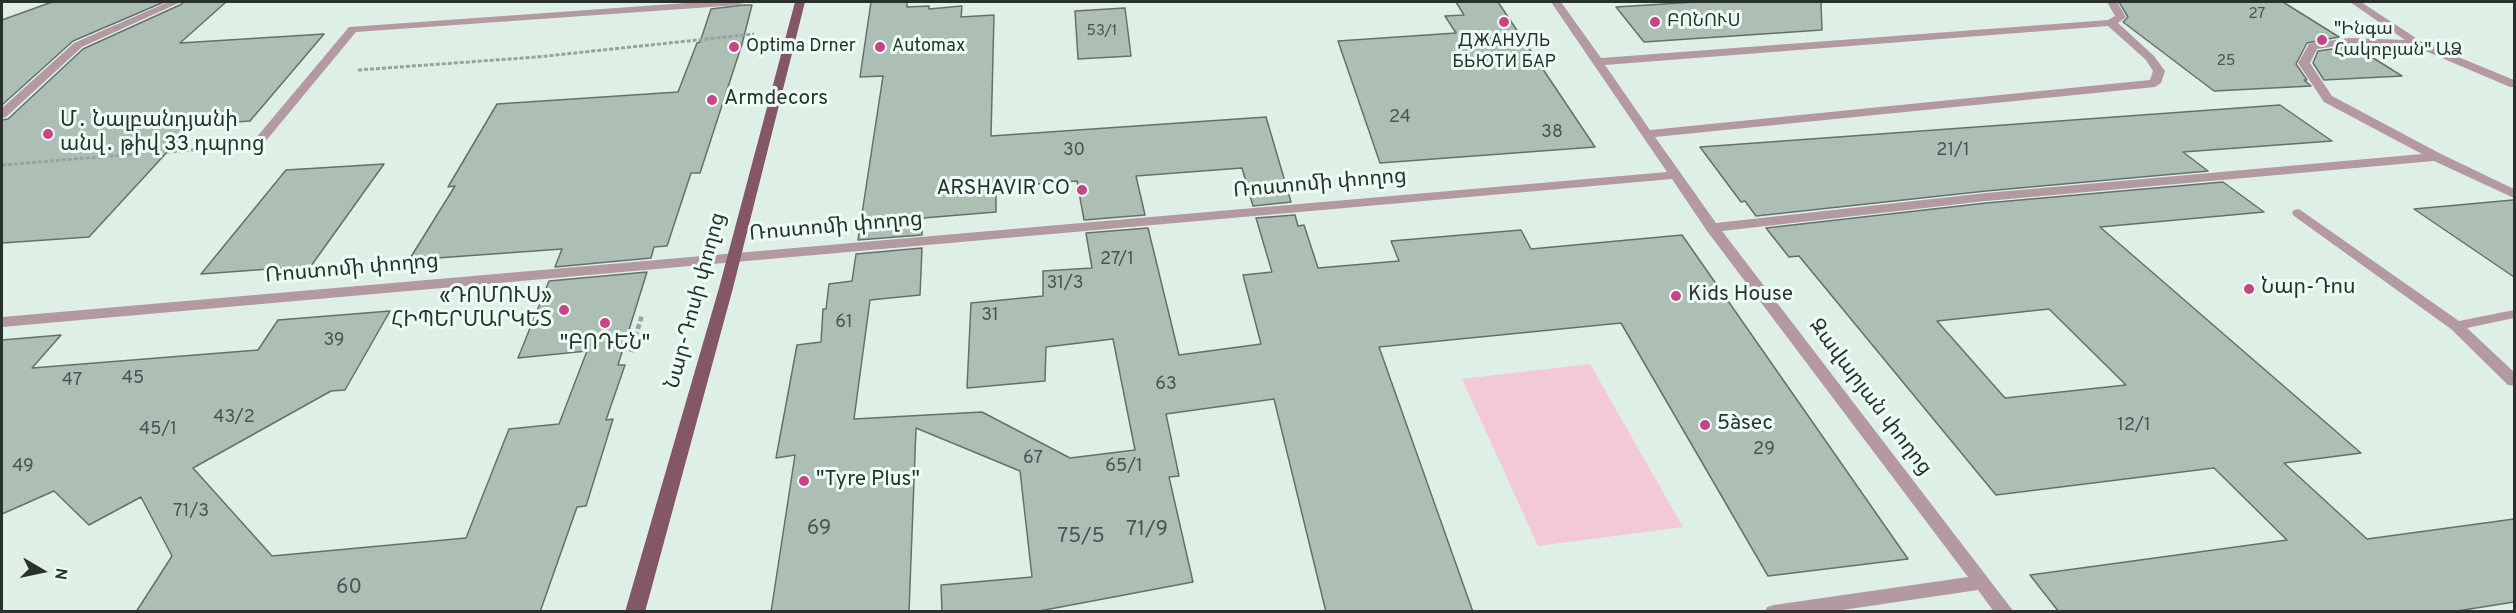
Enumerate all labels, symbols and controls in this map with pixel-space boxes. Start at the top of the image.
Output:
house number: 27 [2249,6,2265,24]
place label: ԲՈՆՈՒՍ [1667,11,1741,33]
marker: ДЖАНУЛЬ БЬЮТИ БАР [1497,15,1511,29]
marker: ԲՈՆՈՒՍ [1648,15,1662,29]
place label: "Ինգա Հակոբյան" ԱՁ [2334,19,2462,62]
house number: 53/1 [1087,23,1117,41]
place label: ДЖАНУЛЬ БЬЮТИ БАР [1452,31,1556,74]
marker: "Ինգա Հակոբյան" ԱՁ [2315,33,2329,47]
place label: Optima Drner [746,36,856,58]
place label: Automax [892,36,965,58]
marker: Optima Drner [727,40,741,54]
marker: Automax [873,40,887,54]
house number: 25 [2217,53,2235,71]
place label: Armdecors [724,87,828,113]
marker: Armdecors [705,93,719,107]
house number: 24 [1389,107,1411,129]
place label: Մ․ Նալբանդյանի անվ․ թիվ 33 դպրոց [60,109,265,159]
house number: 38 [1541,122,1563,144]
marker: Մ․ Նալբանդյանի անվ․ թիվ 33 դպրոց [41,127,55,141]
house number: 30 [1063,140,1085,162]
house number: 21/1 [1936,140,1970,162]
street label: Ռոստոմի փողոց [1232,165,1408,205]
place label: ARSHAVIR CO [936,177,1070,203]
marker: ARSHAVIR CO [1075,183,1089,197]
street label: Ռոստոմի փողոց [748,208,924,248]
street label: Նար-Դոսի փողոց [661,210,733,392]
house number: 27/1 [1100,249,1134,271]
street label: Ռոստոմի փողոց [264,250,440,290]
house number: 31/3 [1046,273,1084,295]
place label: Նար-Դոս [2261,276,2356,302]
marker: Նար-Դոս [2242,282,2256,296]
place label: Kids House [1688,283,1793,309]
place label: «ԴՈՄՈՒՍ» ՀԻՊԵՐՄԱՐԿԵՏ [391,285,552,335]
marker: Kids House [1669,289,1683,303]
marker: «ԴՈՄՈՒՍ» ՀԻՊԵՐՄԱՐԿԵՏ [557,303,571,317]
house number: 31 [981,305,999,327]
house number: 61 [835,312,853,334]
street label: Զավարյան փողոց [1802,315,1936,481]
marker: "ԲՈԴԵՆ" [598,316,612,330]
house number: 39 [323,330,345,352]
place label: "ԲՈԴԵՆ" [560,332,650,358]
house number: 45 [122,368,144,390]
house number: 47 [62,370,82,392]
house number: 63 [1155,374,1177,396]
house number: 43/2 [213,407,255,429]
place label: 5àsec [1717,412,1773,438]
house number: 12/1 [2117,415,2151,437]
marker: 5àsec [1698,418,1712,432]
house number: 45/1 [139,419,177,441]
house number: 29 [1753,439,1775,461]
house number: 67 [1023,448,1043,470]
house number: 49 [12,456,34,478]
house number: 65/1 [1105,456,1143,478]
place label: "Tyre Plus" [816,468,920,494]
marker: "Tyre Plus" [797,474,811,488]
house number: 71/3 [173,501,209,523]
house number: 69 [807,517,831,543]
house number: 71/9 [1126,518,1168,544]
house number: 75/5 [1057,525,1105,551]
north arrow [12,541,72,601]
text: N [49,567,71,581]
house number: 60 [336,576,362,602]

